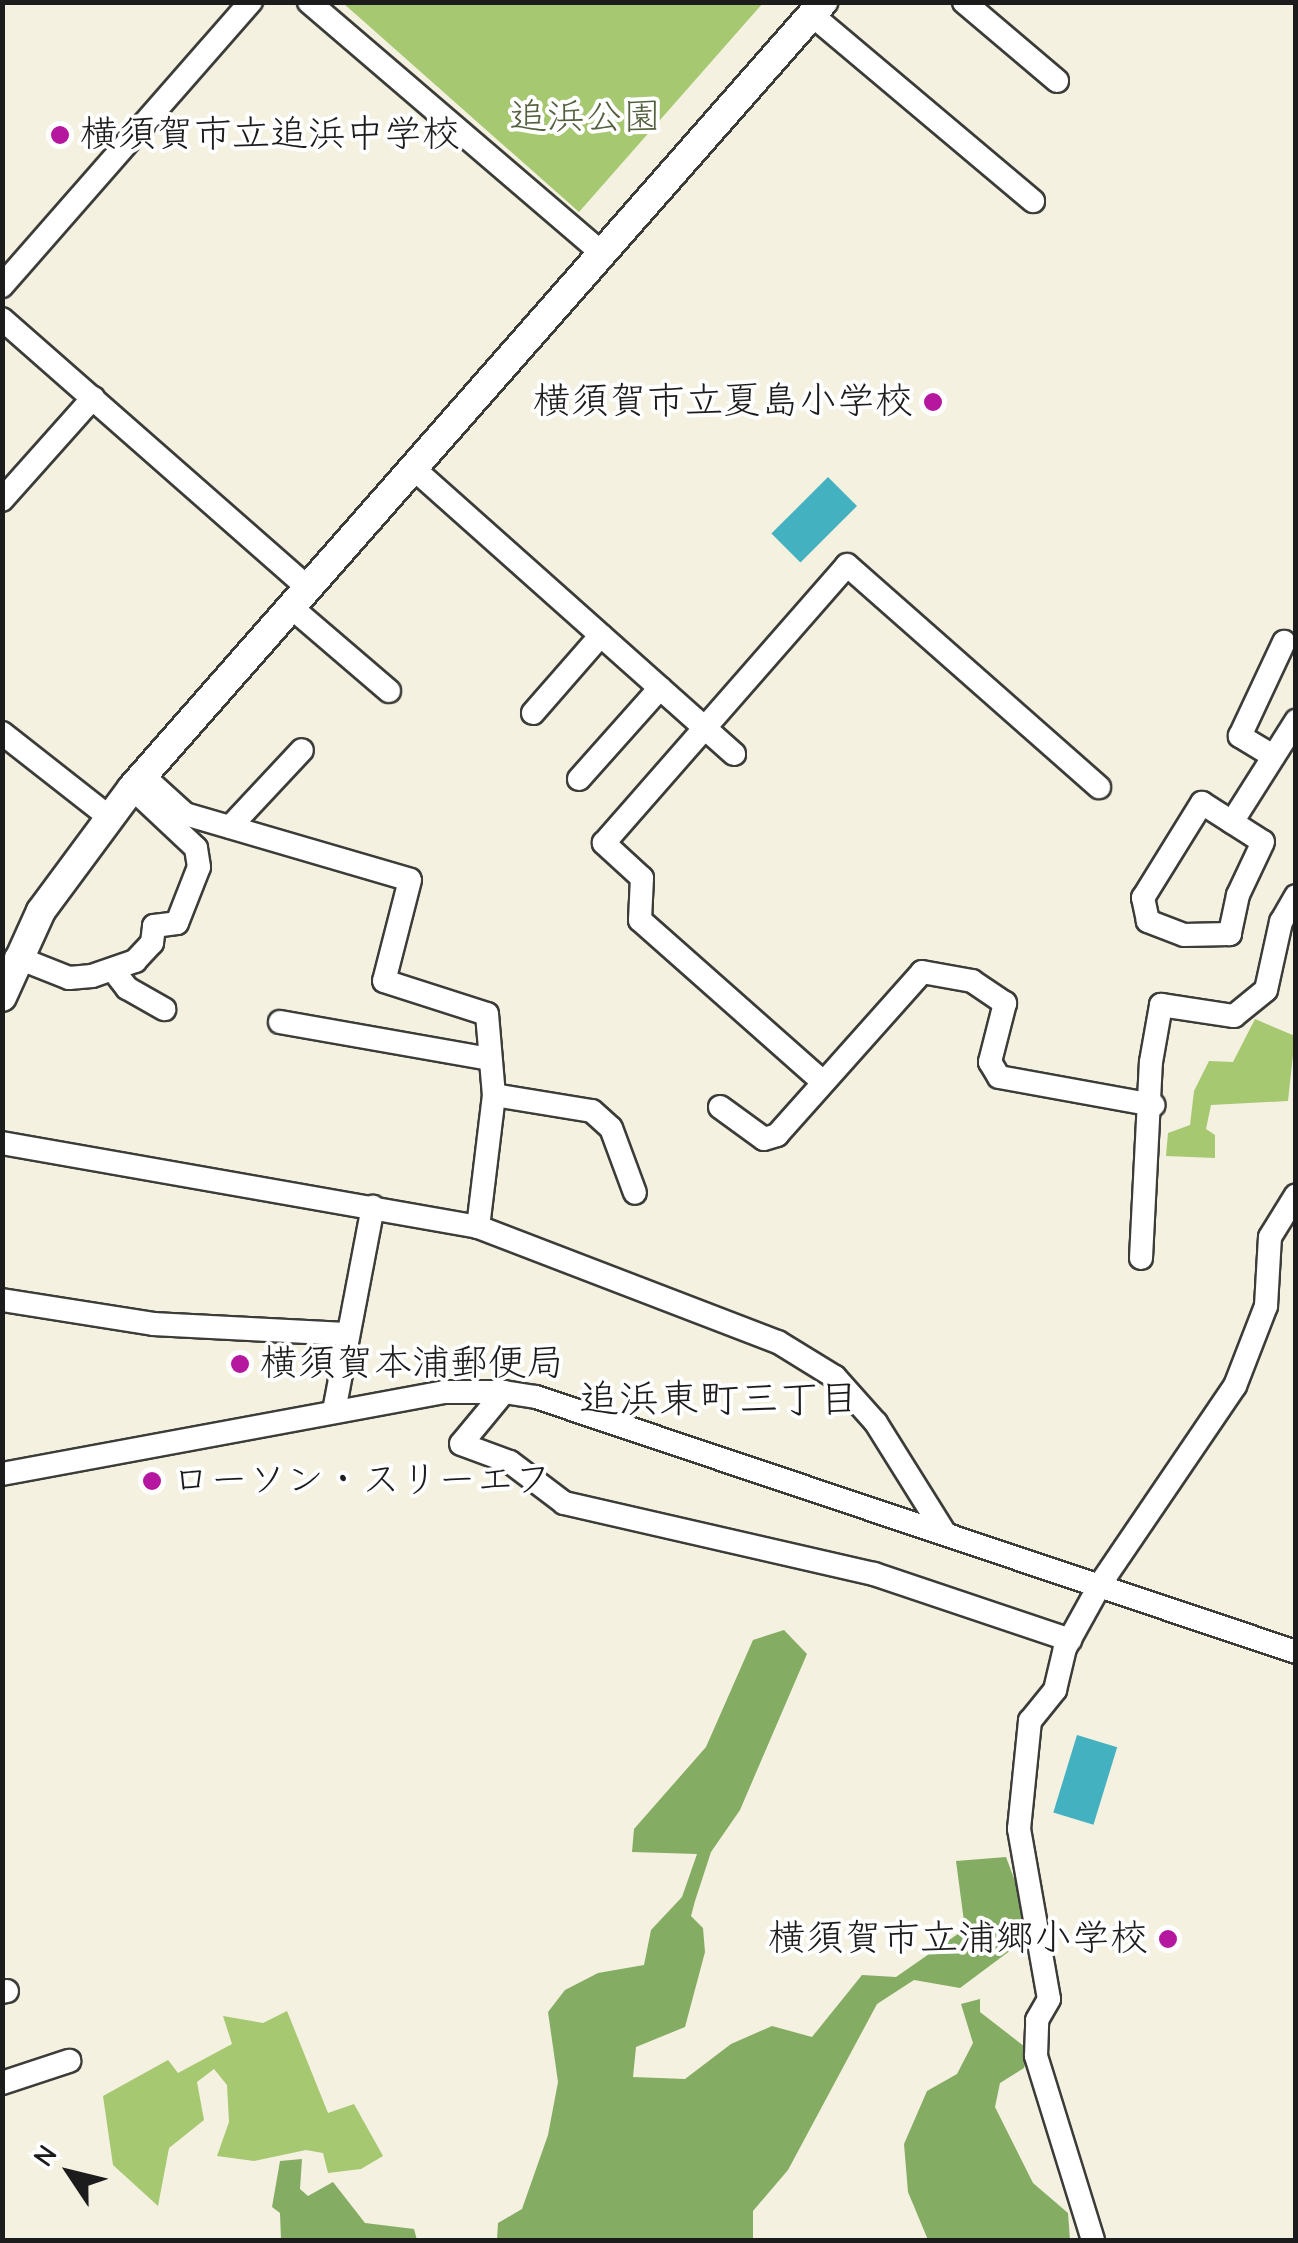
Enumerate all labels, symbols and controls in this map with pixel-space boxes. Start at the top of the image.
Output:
park label: 追浜公園 [509,95,661,141]
place label: 横須賀市立追浜中学校 [80,112,460,158]
marker: 横須賀市立追浜中学校 [49,124,71,146]
place label: 横須賀市立夏島小学校 [533,379,913,425]
marker: 横須賀市立夏島小学校 [922,391,944,413]
place label: 横須賀本浦郵便局 [260,1341,564,1387]
marker: 横須賀本浦郵便局 [229,1353,251,1375]
district label: 追浜東町三丁目 [579,1375,859,1423]
place label: ローソン・スリーエフ [172,1458,552,1504]
marker: ローソン・スリーエフ [141,1470,163,1492]
place label: 横須賀市立浦郷小学校 [768,1916,1148,1962]
marker: 横須賀市立浦郷小学校 [1157,1928,1179,1950]
north arrow [20,2123,120,2223]
text: N [27,2139,64,2172]

